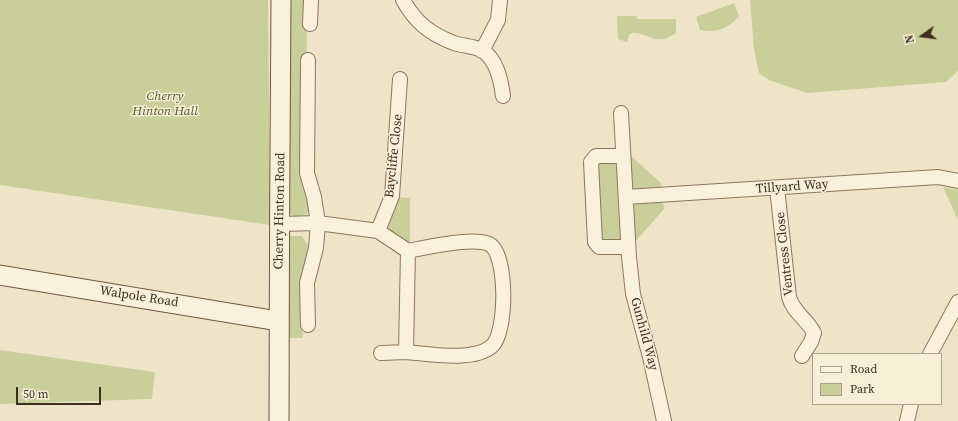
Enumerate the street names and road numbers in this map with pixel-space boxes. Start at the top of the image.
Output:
street label: Baycliffe Close [382,113,406,199]
street label: Cherry Hinton Road [271,152,289,270]
street label: Tillyard Way [755,177,829,197]
street label: Ventress Close [773,211,797,297]
street label: Walpole Road [99,283,179,311]
street label: Gunhild Way [627,296,661,372]

